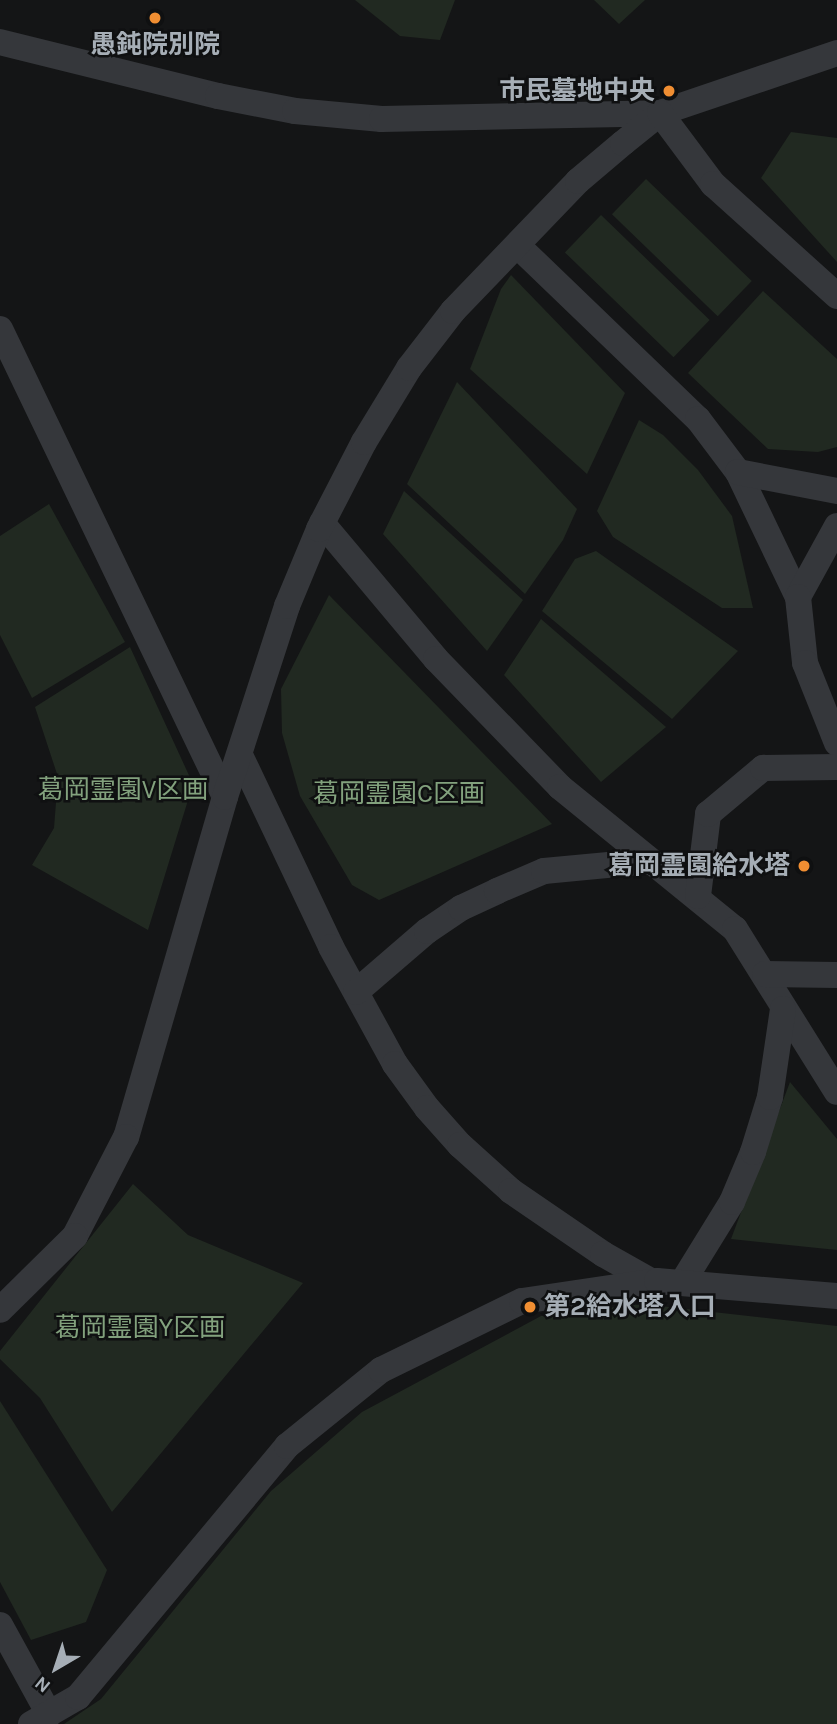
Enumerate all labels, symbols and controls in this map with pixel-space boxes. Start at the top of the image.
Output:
marker: 愚鈍院別院 [147,10,163,26]
place label: 愚鈍院別院 [90,29,220,61]
place label: 市民墓地中央 [499,75,655,107]
marker: 市民墓地中央 [661,83,677,99]
park label: 葛岡霊園V区画 [38,774,208,806]
park label: 葛岡霊園C区画 [313,778,485,810]
place label: 葛岡霊園給水塔 [608,850,790,882]
marker: 葛岡霊園給水塔 [796,858,812,874]
place label: 第2給水塔入口 [544,1291,716,1323]
marker: 第2給水塔入口 [522,1299,538,1315]
park label: 葛岡霊園Y区画 [55,1312,225,1344]
north arrow [21,1633,91,1703]
text: N [31,1671,55,1697]

